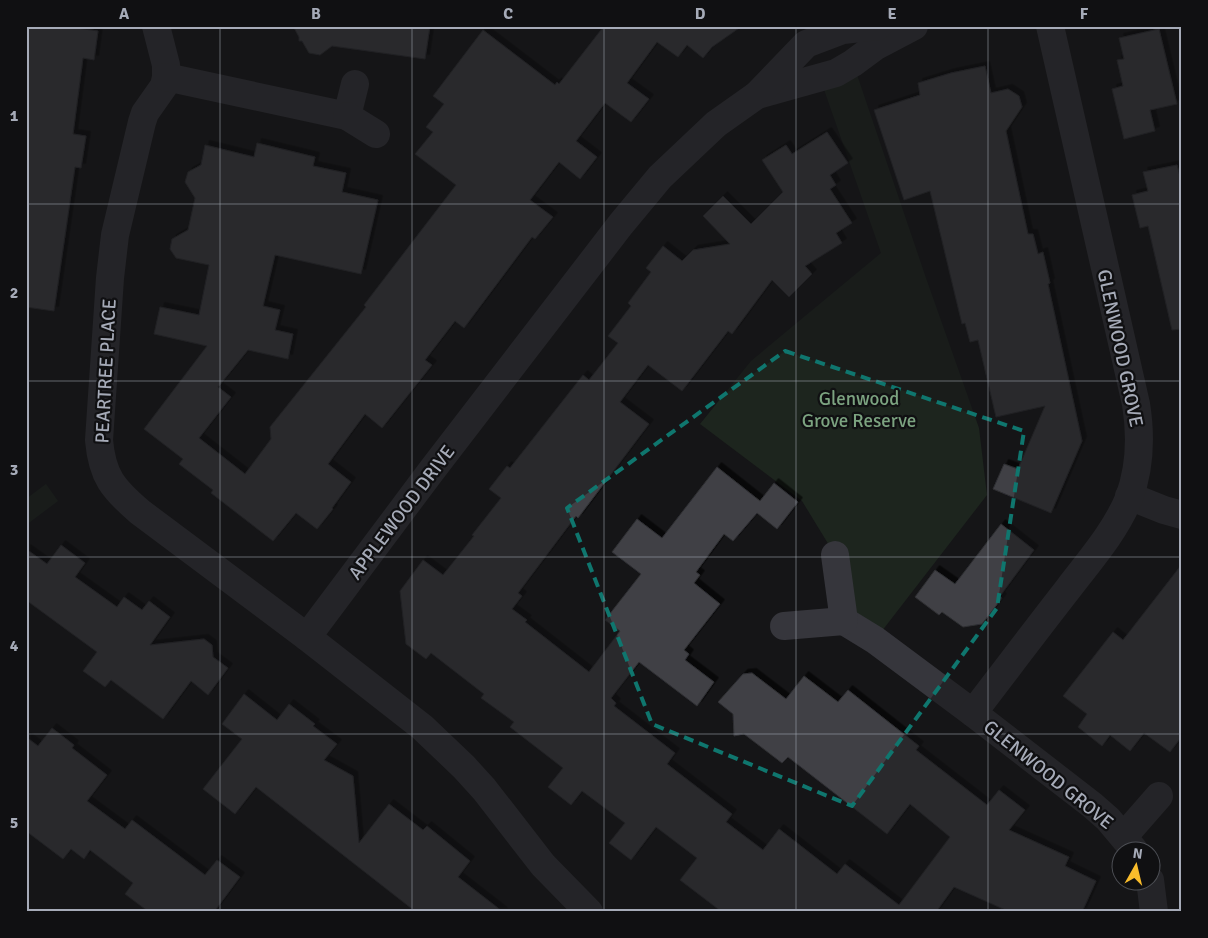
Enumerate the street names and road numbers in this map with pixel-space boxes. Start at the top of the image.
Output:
street label: GLENWOOD GROVE [1092,267,1148,429]
street label: PEARTREE PLACE [90,298,122,444]
street label: APPLEWOOD DRIVE [343,441,460,585]
street label: GLENWOOD GROVE [978,715,1118,835]

